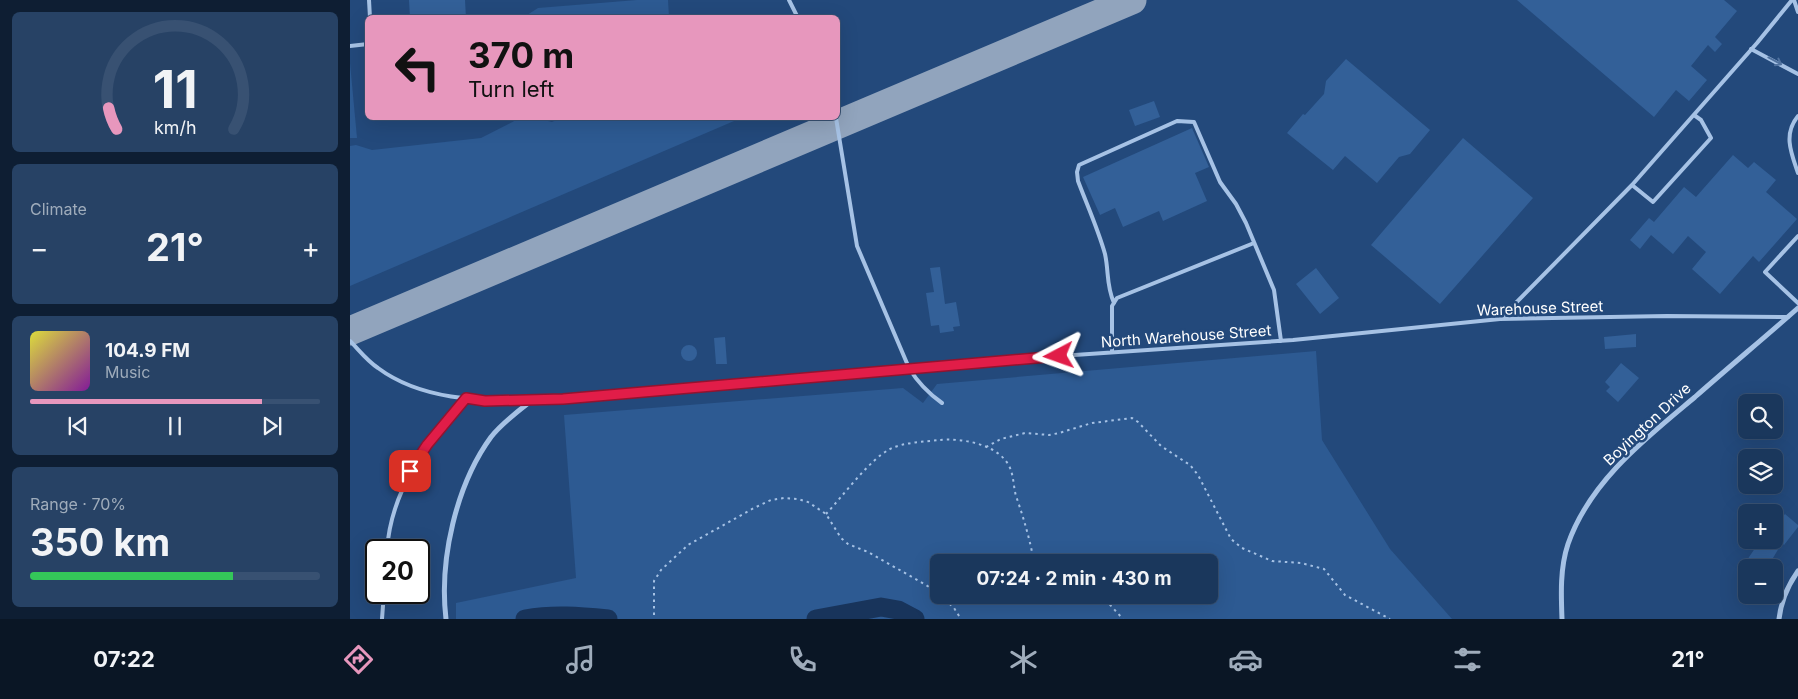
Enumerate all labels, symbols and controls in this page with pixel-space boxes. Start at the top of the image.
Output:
text: 370 m [468,34,574,76]
icon: left [385,35,450,100]
one-way arrow [1767,56,1782,66]
text: 11 [153,58,197,121]
text: Turn left [468,76,554,102]
text: km/h [154,117,196,138]
text: Climate [30,199,87,219]
text: 21° [146,224,204,270]
text: − [30,231,49,265]
text: + [301,231,320,265]
street label: Warehouse Street [1476,296,1604,320]
street label: North Warehouse Street [1100,321,1272,351]
position arrow [1032,329,1084,381]
text: 104.9 FM [105,339,190,362]
text: Music [105,362,150,382]
street label: Boyington Drive [1599,379,1695,469]
map controls [1738,394,1783,604]
button: search [1738,394,1783,439]
icon: previous [64,412,92,440]
icon: pause [161,412,189,440]
icon: next [258,412,286,440]
button: layers [1738,449,1783,494]
pin [389,450,431,492]
icon: arrive [396,457,424,485]
text: Range · 70% [30,494,126,514]
button: + [1738,504,1783,549]
text: 350 km [30,519,170,565]
speed limit sign: 20 [365,539,430,604]
button: − [1738,559,1783,604]
text: 07:24 · 2 min · 430 m [977,567,1171,590]
icon: directions [341,642,376,677]
icon: music [563,642,598,677]
icon: phone [785,642,820,677]
icon: climate [1006,642,1041,677]
icon: car [1228,642,1263,677]
icon: filters [1450,642,1485,677]
text: 07:22 [93,646,155,672]
text: 21° [1671,646,1705,672]

